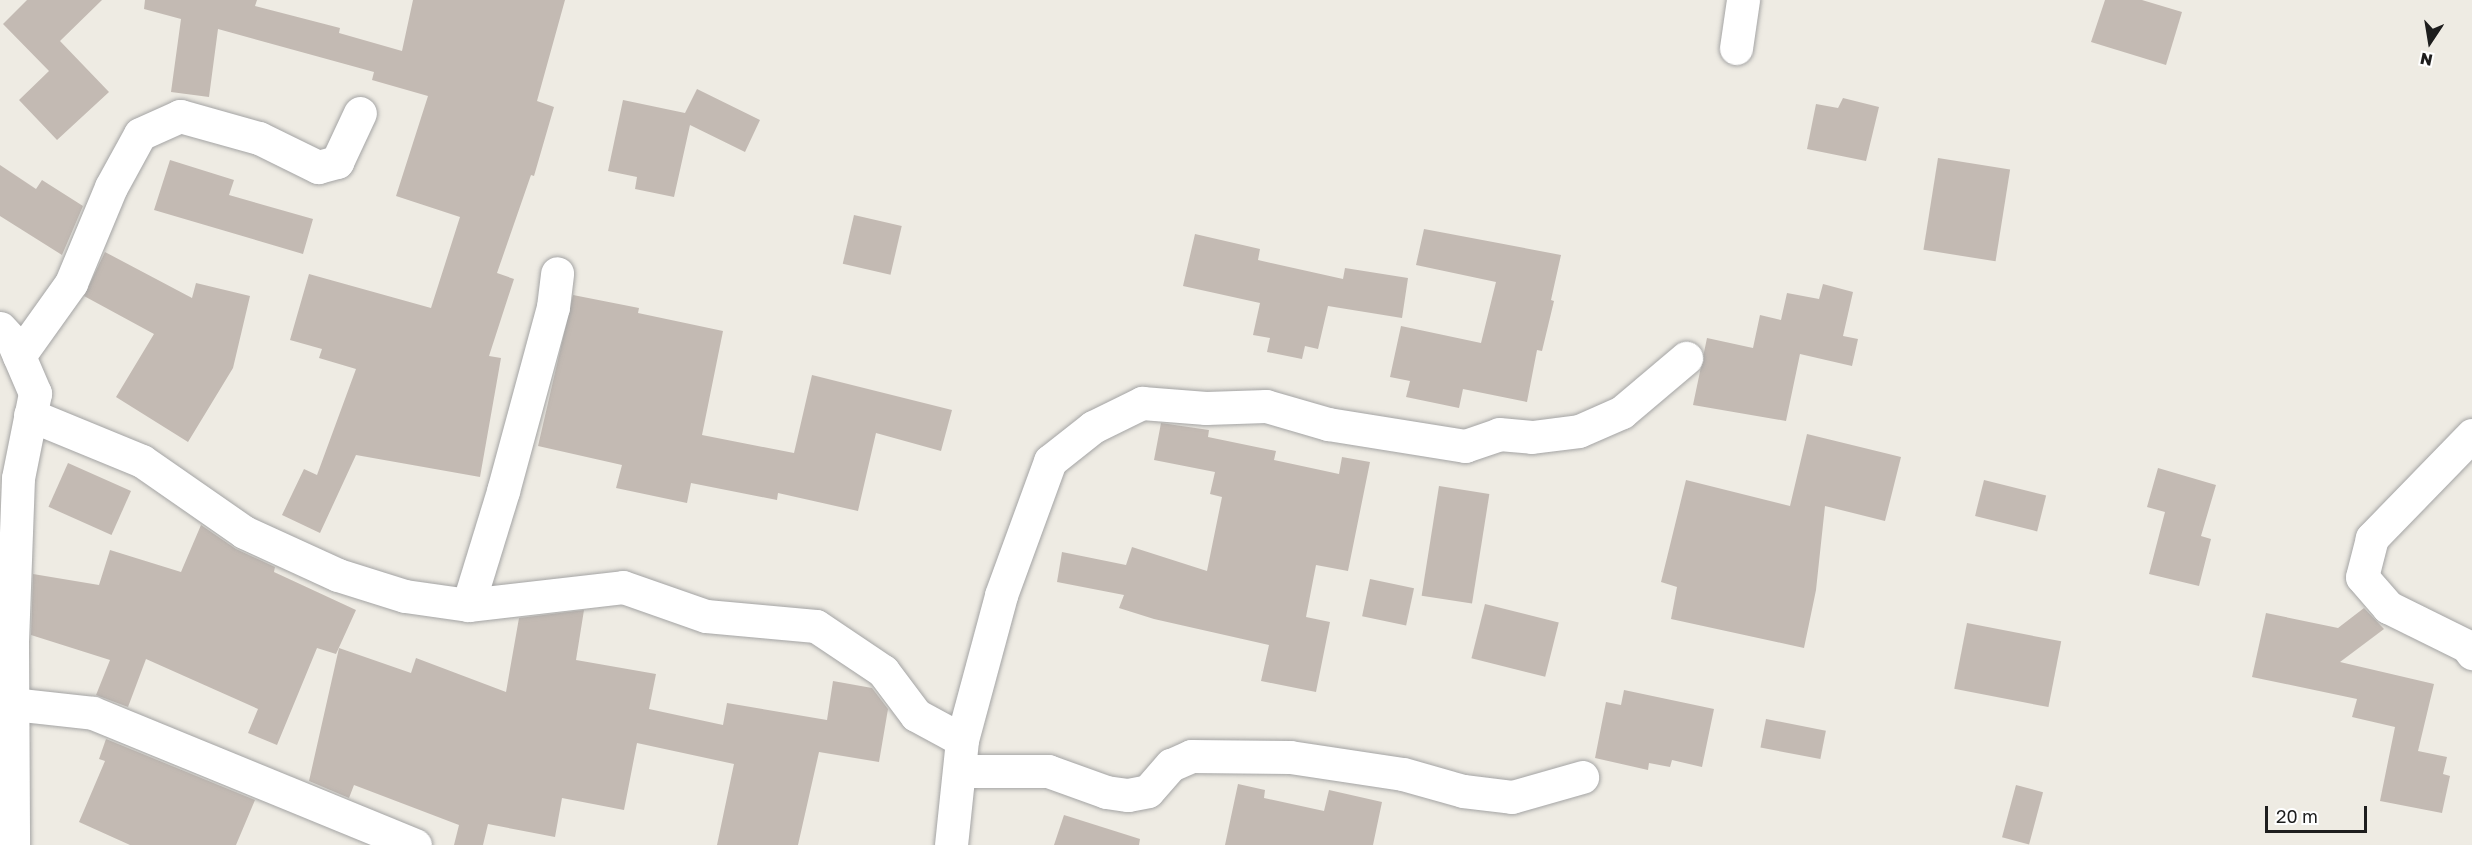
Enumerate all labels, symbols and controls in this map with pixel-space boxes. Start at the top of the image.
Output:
north arrow [2400,12,2460,72]
text: N [2418,49,2434,71]
scale bar [2268,794,2370,832]
text: 20 m [2276,805,2318,827]

